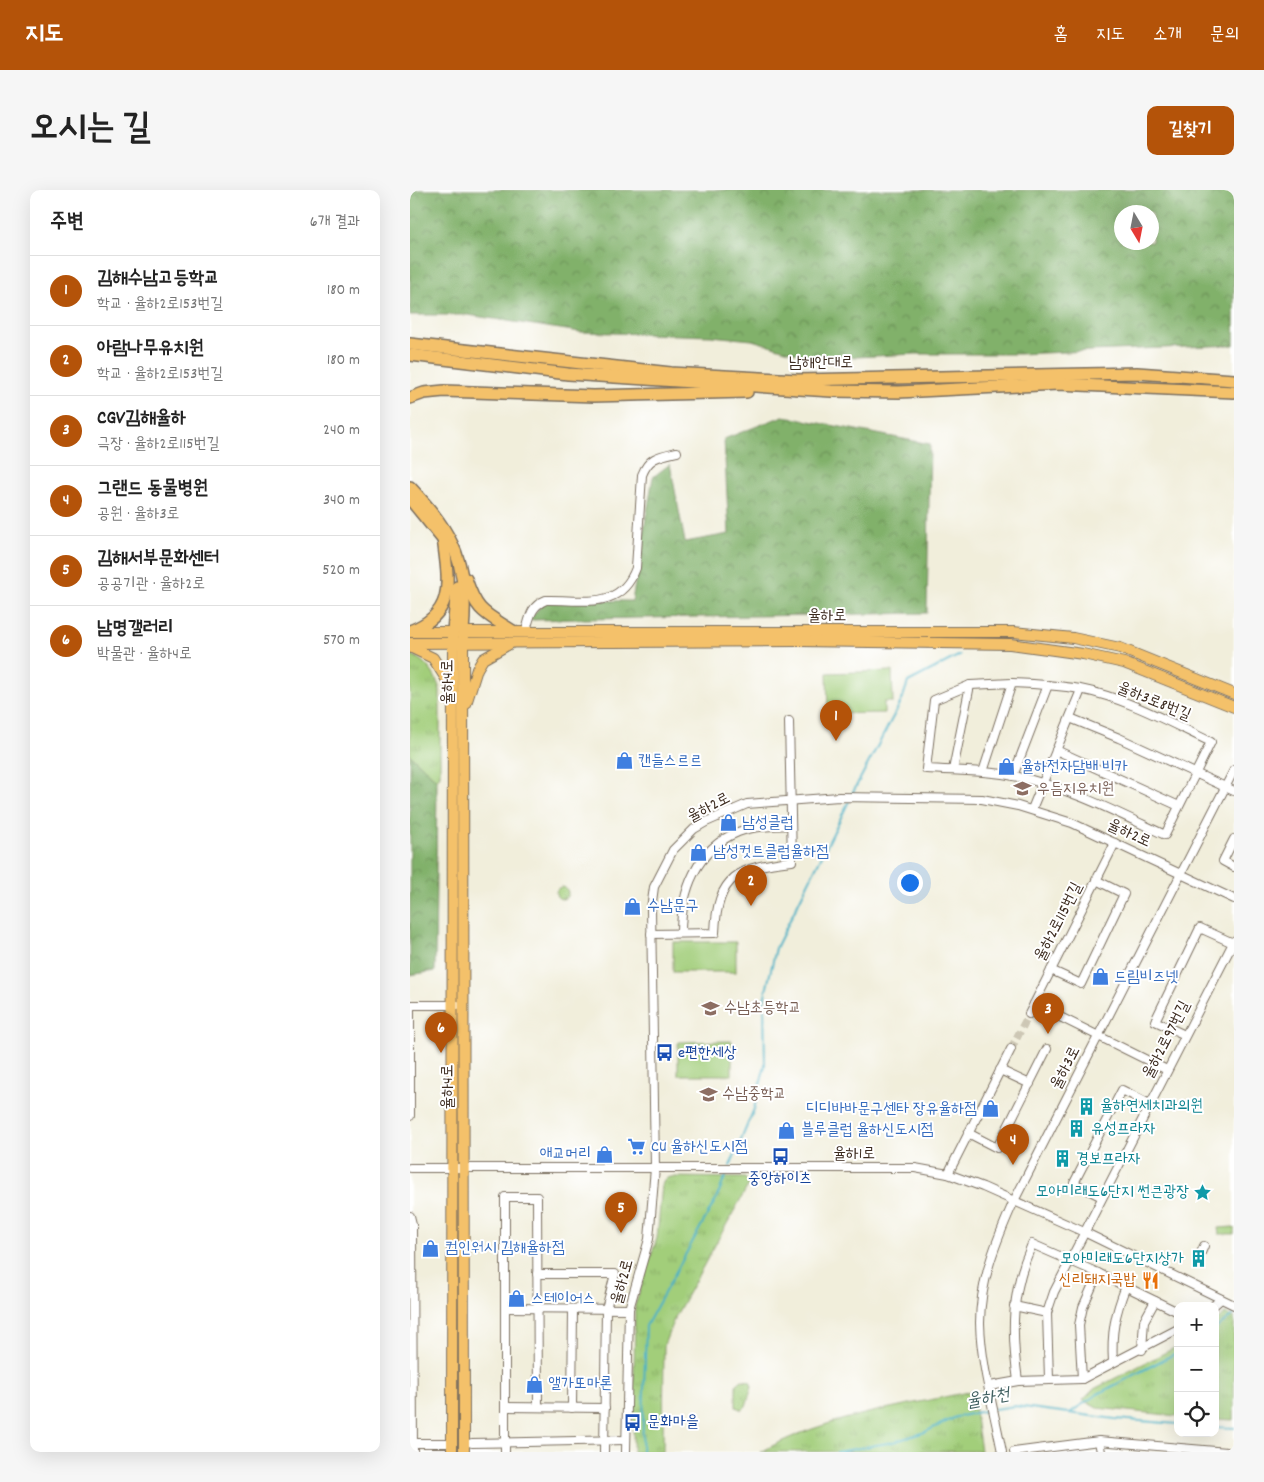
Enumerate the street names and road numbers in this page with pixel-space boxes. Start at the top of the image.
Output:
street label: 남해안대로 [789,352,853,375]
street label: 율하로 [808,605,846,628]
street label: 율하4로 [437,659,460,705]
street label: 율하3로8번길 [1114,677,1195,727]
street label: 율하2로 [683,787,735,829]
street label: 율하2로 [1103,814,1155,854]
street label: 율하2로115번길 [1029,878,1089,965]
street label: 율하2로97번길 [1137,997,1197,1083]
street label: 율하3로 [1045,1042,1087,1094]
street label: 율하4로 [437,1064,460,1110]
street label: 율하1로 [833,1143,875,1166]
street label: 율하2로 [606,1257,640,1307]

